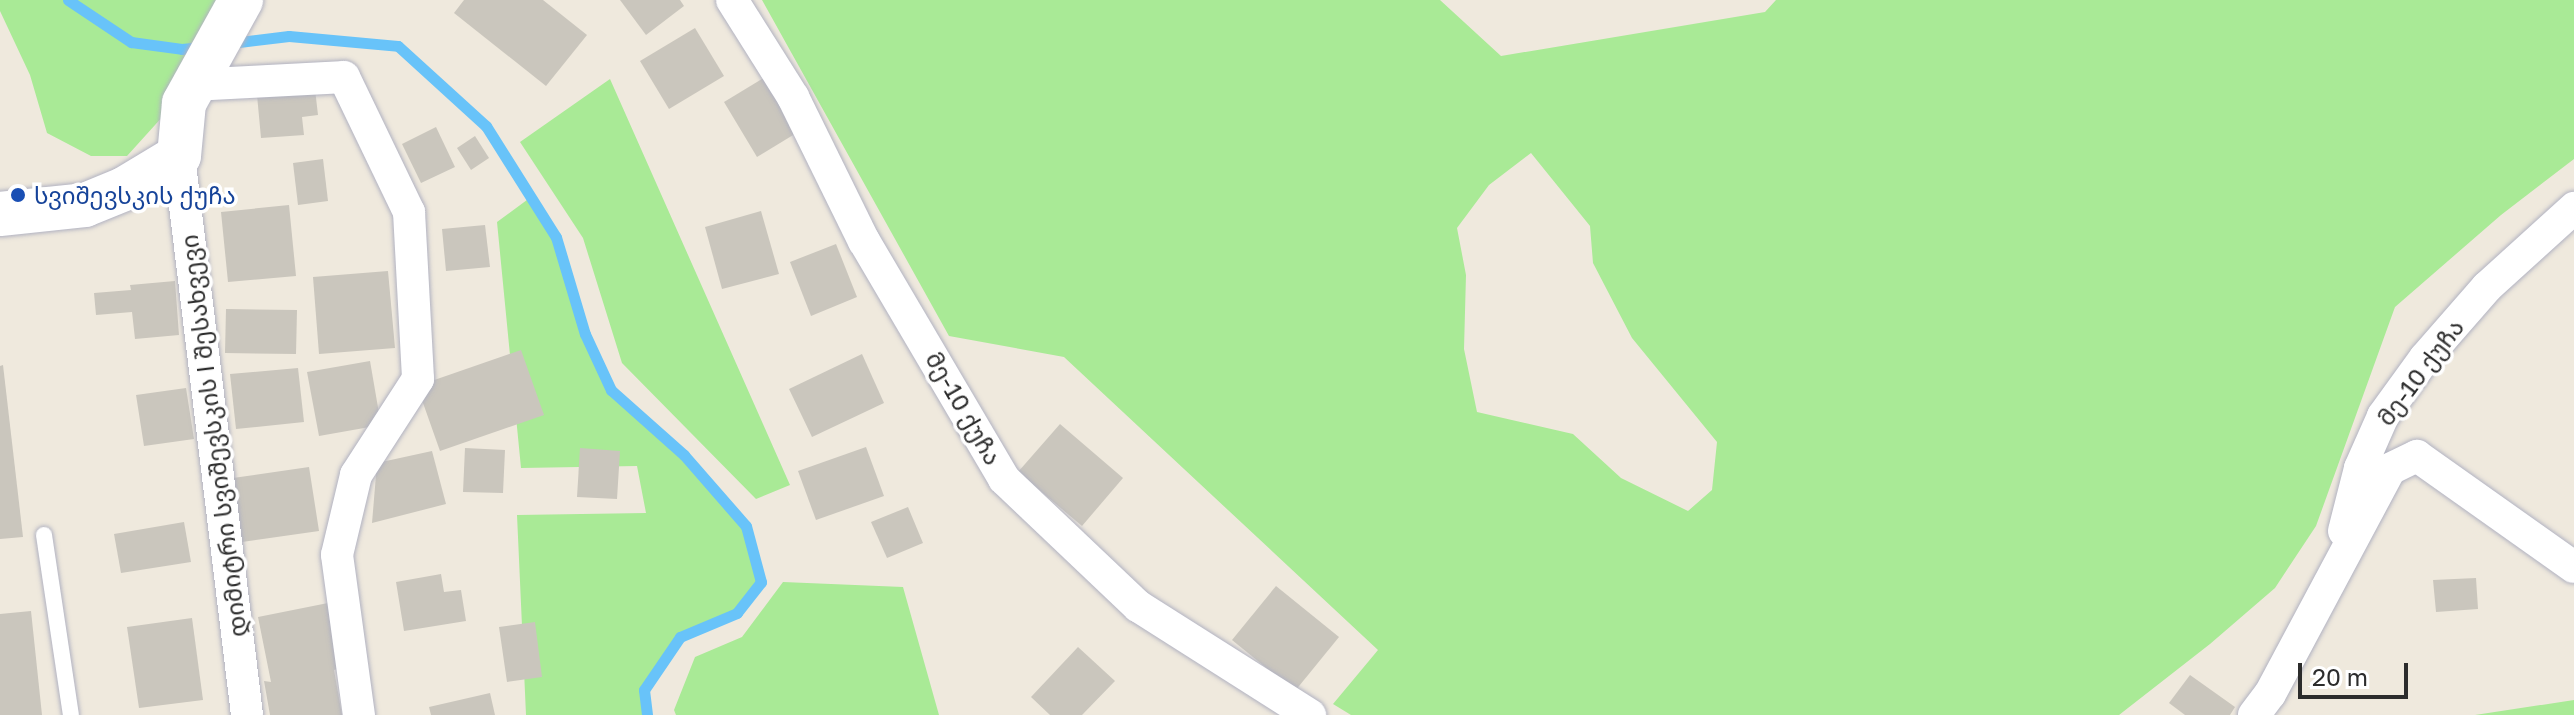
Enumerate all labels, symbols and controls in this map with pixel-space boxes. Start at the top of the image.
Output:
place label: სვიშევსკის ქუჩა [34,181,236,209]
marker: სვიშევსკის ქუჩა [9,186,27,204]
street label: დიმიტრი სვიშევსკის I შესახვევი [174,233,252,639]
street label: მე-10 ქუჩა [2371,313,2469,431]
street label: მე-10 ქუჩა [920,346,1008,470]
scale bar [2302,647,2412,697]
text: 20 m [2312,662,2368,691]

